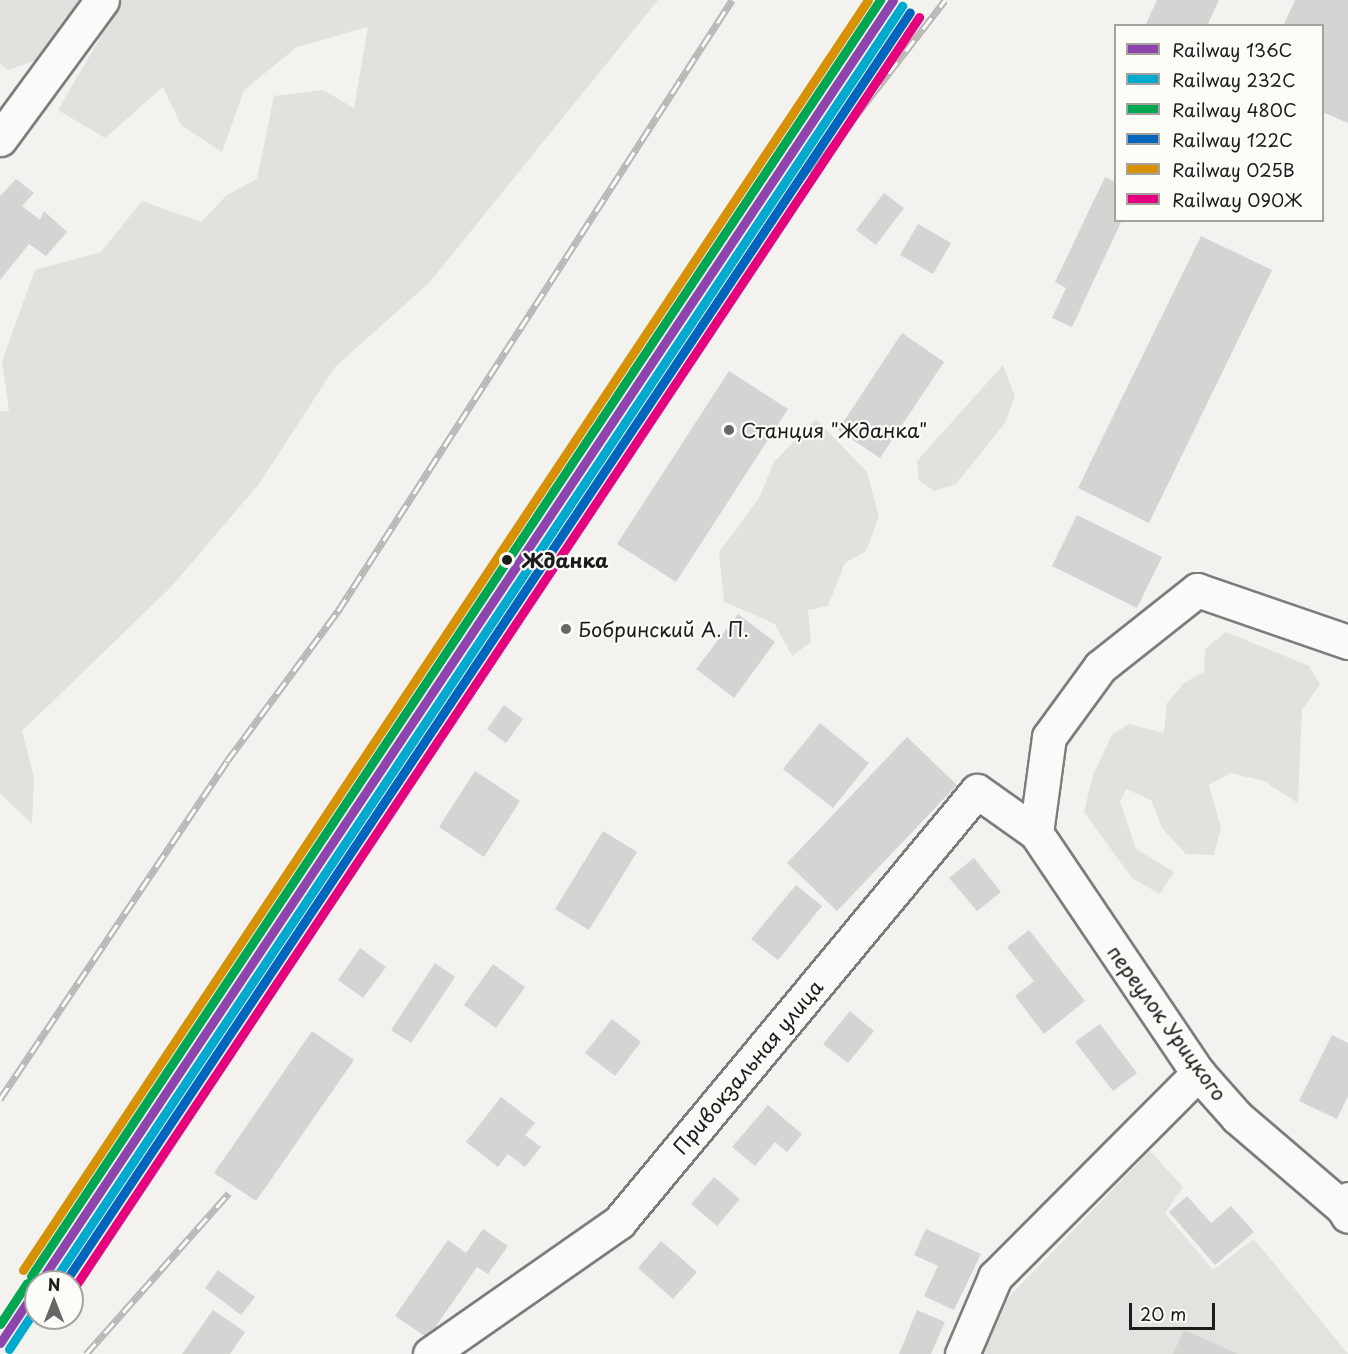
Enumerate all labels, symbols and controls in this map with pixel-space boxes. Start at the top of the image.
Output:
legend [1114,24,1324,222]
text: Railway 136С [1172,36,1292,63]
text: Railway 232C [1172,66,1296,93]
text: Railway 480С [1172,96,1297,123]
text: Railway 122С [1172,126,1293,153]
text: Railway 025В [1172,156,1295,183]
text: Railway 090Ж [1172,186,1302,213]
place label: Станция "Жданка" [741,418,927,442]
marker: Станция "Жданка" [722,423,736,437]
place label: Жданка [522,548,609,572]
marker: Жданка [497,550,517,570]
place label: Бобринский А. П. [578,617,750,641]
marker: Бобринский А. П. [559,622,573,636]
street label: переулок Урицкого [1102,940,1232,1106]
street label: Привокзальная улица [668,975,828,1159]
north arrow [24,1270,84,1330]
text: N [48,1272,60,1296]
scale bar [1132,1291,1218,1329]
text: 20 m [1140,1300,1186,1327]

